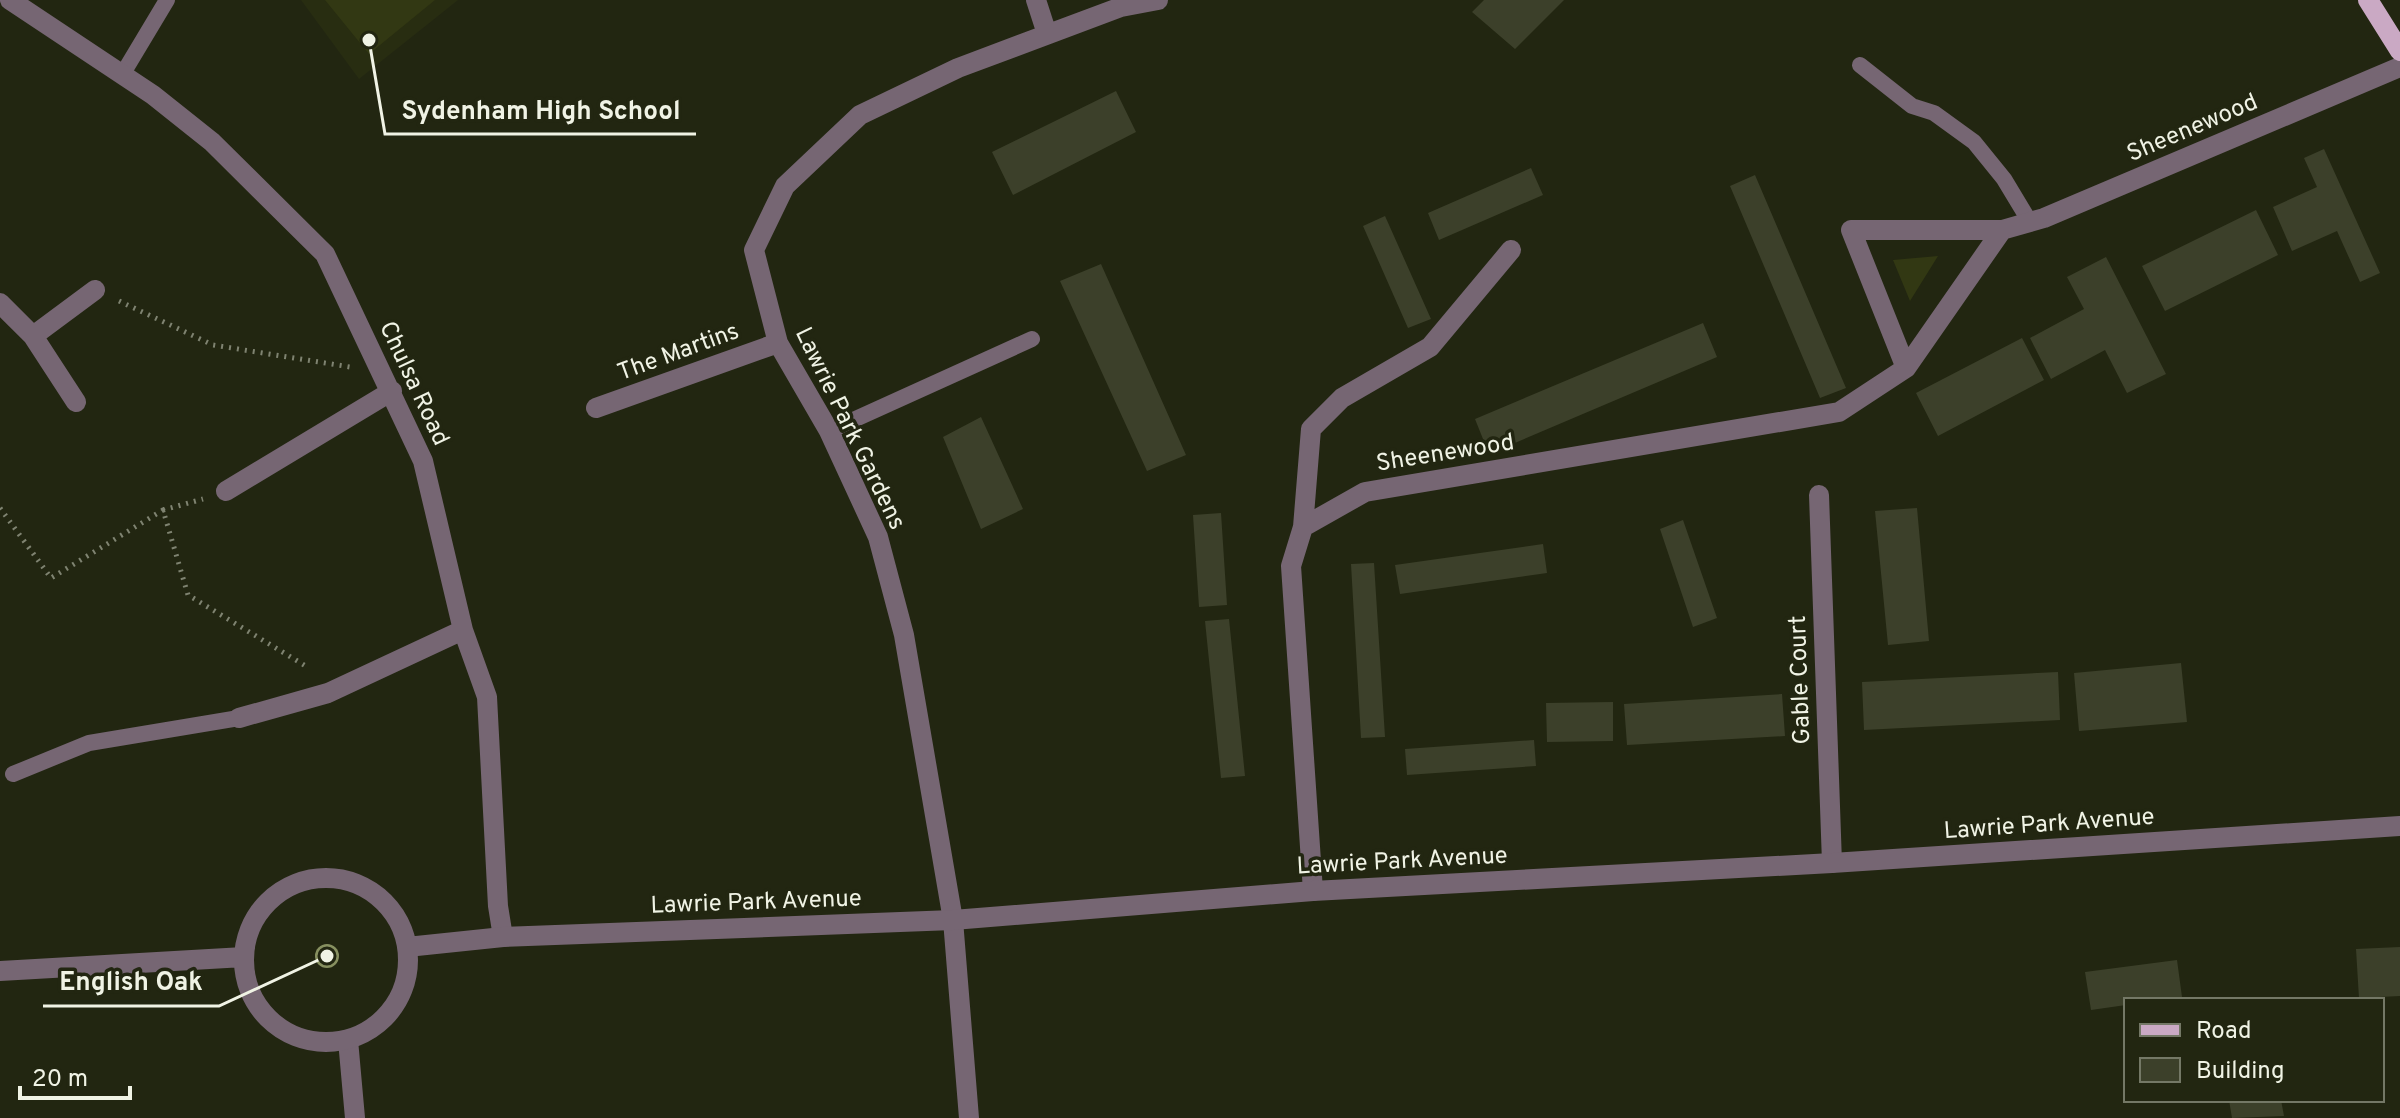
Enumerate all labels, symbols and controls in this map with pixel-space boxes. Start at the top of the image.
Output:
callout: Sydenham High School [385,84,696,134]
street label: Sheenewood [2123,88,2263,170]
text: Sydenham High School [402,96,680,129]
street label: Chulsa Road [371,317,455,451]
street label: The Martins [614,317,744,389]
street label: Lawrie Park Gardens [787,323,911,535]
street label: Sheenewood [1374,428,1516,480]
street label: Gable Court [1784,615,1818,745]
street label: Lawrie Park Avenue [1943,803,2156,847]
street label: Lawrie Park Avenue [1296,841,1508,883]
street label: Lawrie Park Avenue [650,884,862,922]
callout: English Oak [43,956,219,1006]
text: English Oak [59,967,203,1000]
legend [2124,998,2384,1102]
text: Road [2196,1017,2252,1047]
scale bar [20,1050,130,1100]
text: Building [2196,1057,2285,1087]
text: 20 m [32,1065,88,1095]

